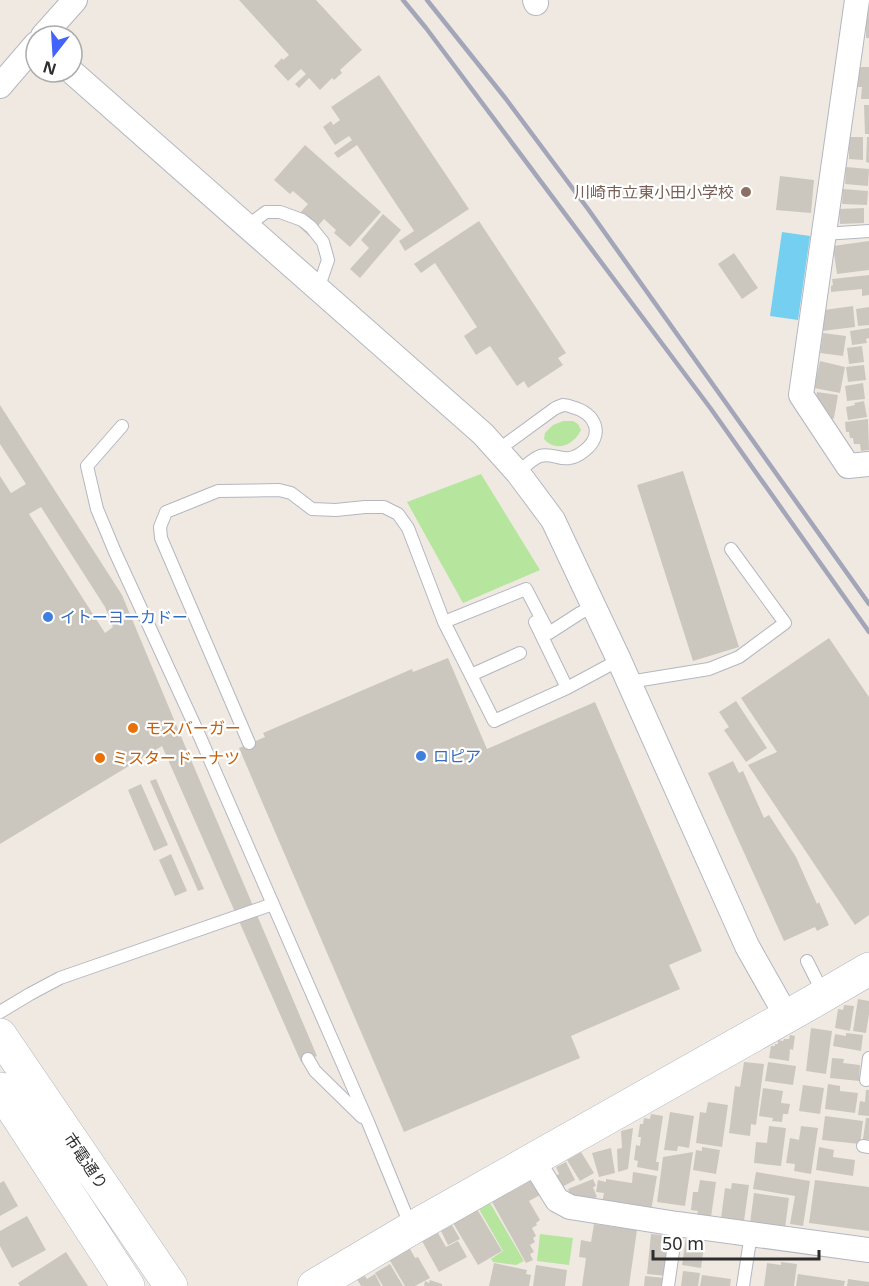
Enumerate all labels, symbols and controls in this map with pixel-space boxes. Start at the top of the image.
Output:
north arrow [24,24,84,84]
text: N [40,56,59,81]
place label: 川崎市立東小田小学校 [574,181,734,203]
marker: 川崎市立東小田小学校 [739,185,753,199]
place label: イトーヨーカドー [60,606,188,628]
marker: イトーヨーカドー [41,610,55,624]
place label: モスバーガー [145,717,241,739]
marker: モスバーガー [126,721,140,735]
place label: ロピア [433,745,481,767]
place label: ミスタードーナツ [112,747,240,769]
marker: ロピア [414,749,428,763]
marker: ミスタードーナツ [93,751,107,765]
street label: 市電通り [59,1128,113,1194]
scale bar [653,1223,820,1261]
text: 50 m [662,1231,704,1255]

